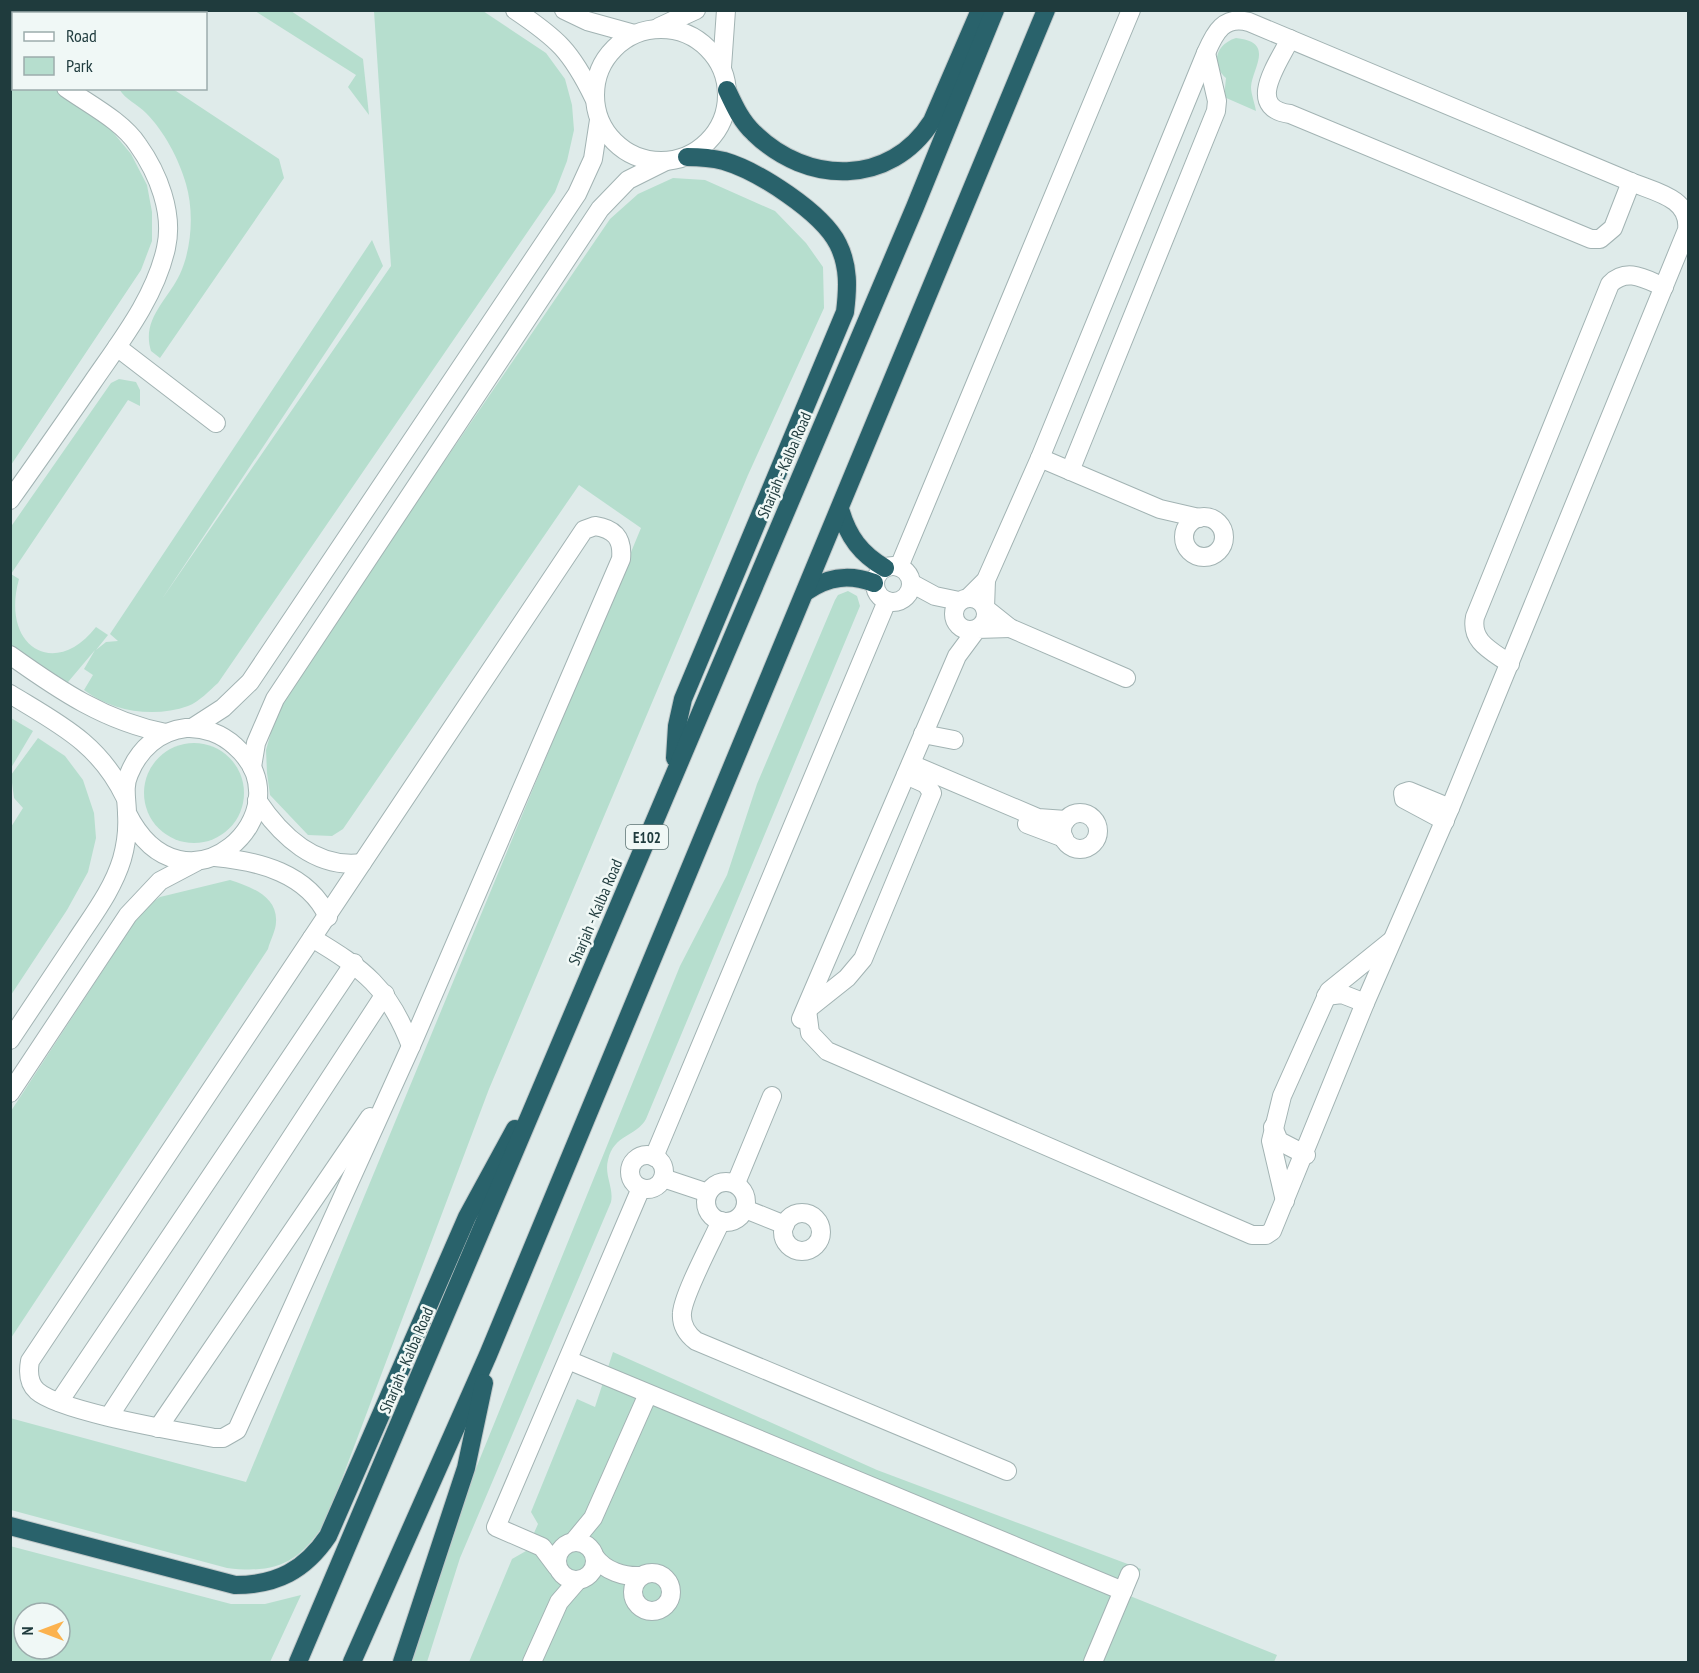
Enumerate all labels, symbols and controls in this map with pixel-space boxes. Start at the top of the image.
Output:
legend [12,12,207,90]
text: Road [66,24,97,47]
text: Park [66,54,93,77]
street label: Sharjah - Kalba Road [753,409,815,521]
road number: E102 [626,825,668,849]
street label: Sharjah - Kalba Road [564,856,626,968]
street label: Sharjah - Kalba Road [375,1304,437,1416]
north arrow [12,1601,72,1661]
text: N [17,1627,37,1635]

